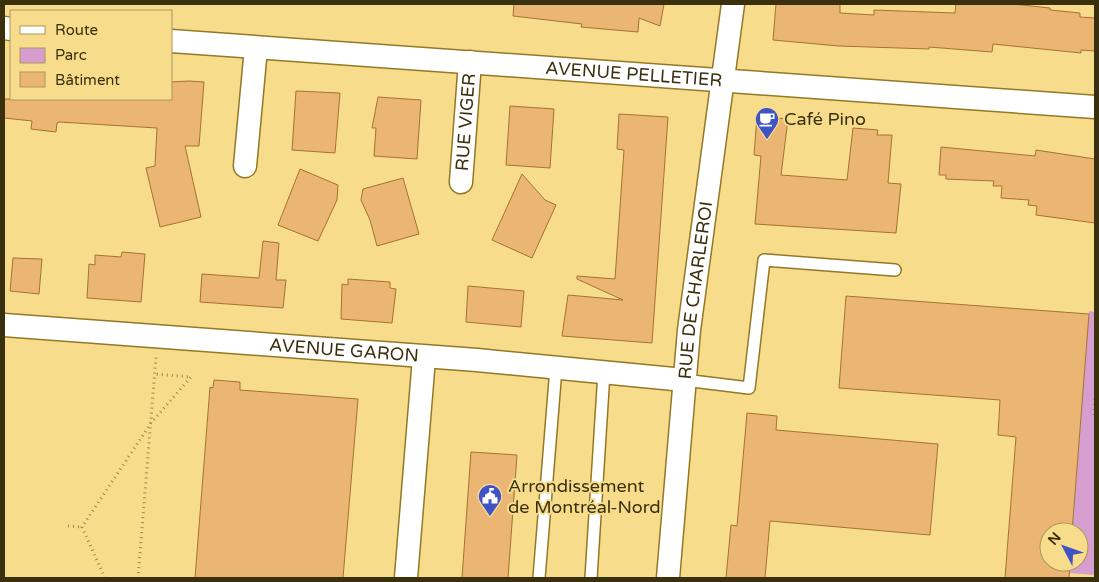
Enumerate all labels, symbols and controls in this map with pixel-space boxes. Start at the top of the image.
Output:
legend [10,10,172,100]
text: Route [55,21,98,39]
text: Parc [55,46,87,64]
street label: AVENUE PELLETIER [545,57,723,91]
text: Bâtiment [55,71,120,89]
street label: RUE VIGER [451,72,480,172]
cafe icon: Café Pino [754,106,780,140]
place label: Café Pino [784,108,866,130]
street label: RUE DE CHARLEROI [674,200,717,380]
street label: AVENUE GARON [269,334,420,367]
place label: Arrondissement de Montréal-Nord [508,475,661,518]
public building icon: Arrondissement de Montréal-Nord [477,483,503,517]
north arrow [1039,522,1089,572]
text: N [1044,529,1065,549]

